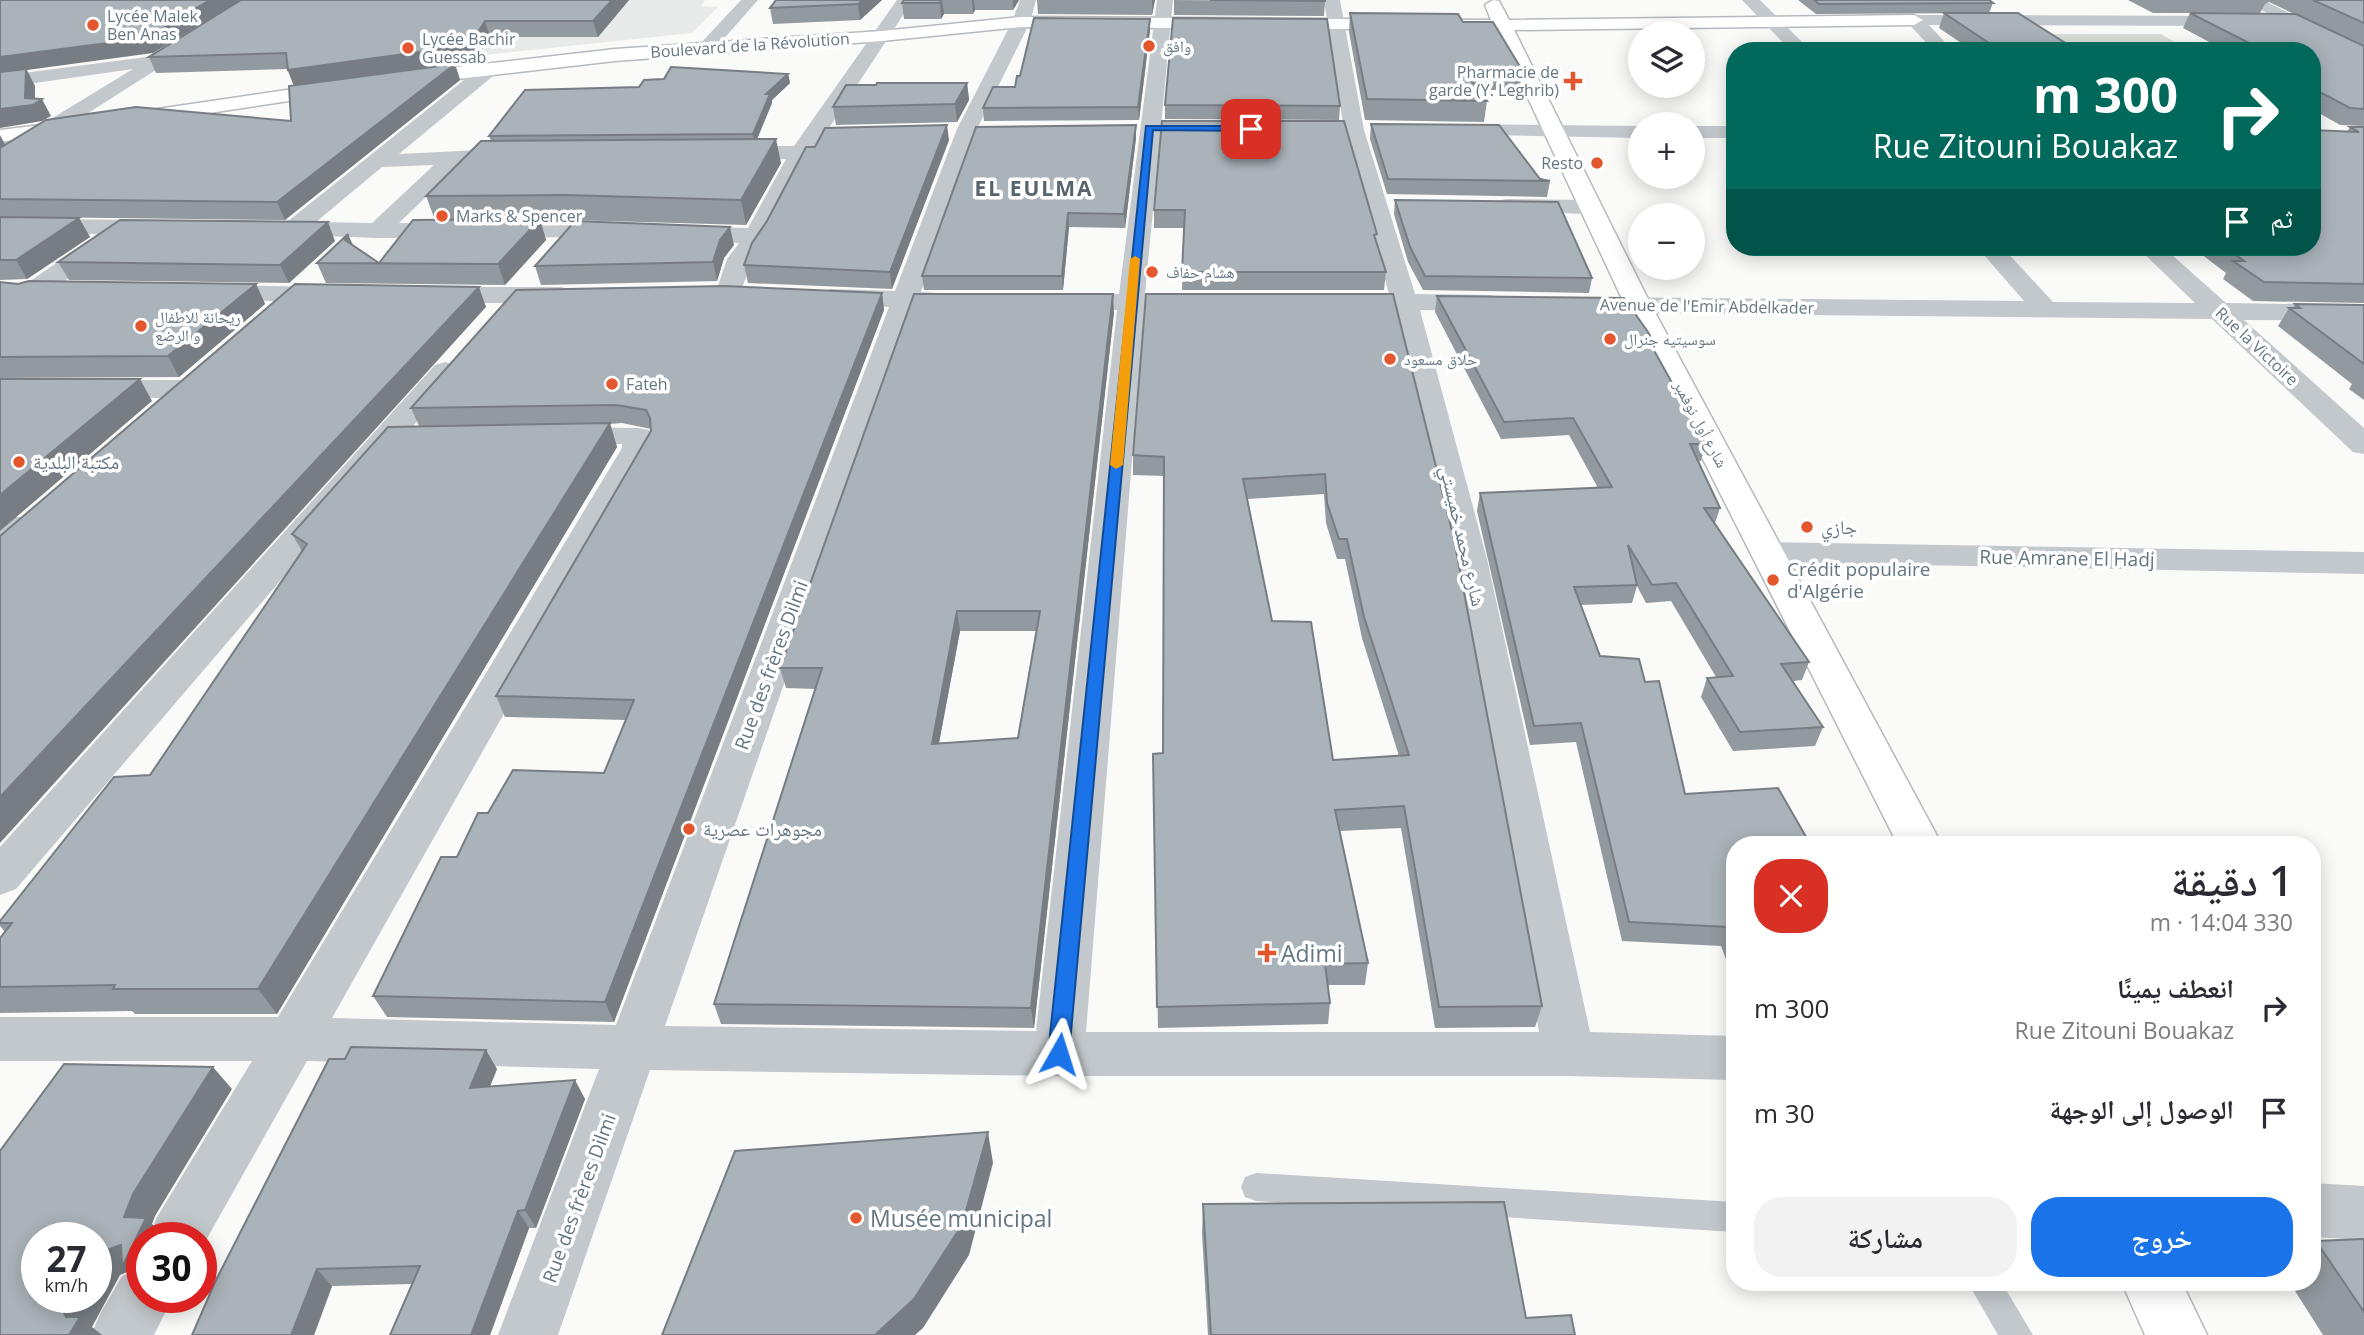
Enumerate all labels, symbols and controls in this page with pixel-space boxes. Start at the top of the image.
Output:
place label: Lycée Malek Ben Anas [107,5,198,45]
marker: Lycée Malek Ben Anas [85,17,101,33]
map controls [1628,21,1705,280]
button: layers [1628,21,1705,98]
street label: Boulevard de la Révolution [650,27,850,63]
place label: Lycée Bachir Guessab [422,28,516,68]
place label: وافق [1163,35,1191,57]
marker: وافق [1141,38,1157,54]
marker: Lycée Bachir Guessab [400,40,416,56]
place label: Pharmacie de garde (Y. Leghrib) [1429,61,1559,101]
text: 300 m [2033,61,2178,127]
icon: right [2202,70,2293,161]
marker: Pharmacie de garde (Y. Leghrib) [1565,73,1581,89]
pin [1221,99,1281,159]
icon: arrive [1232,110,1270,148]
button: + [1628,112,1705,189]
text: Rue Zitouni Bouakaz [1873,124,2178,167]
place label: Resto [1541,152,1583,174]
marker: Resto [1589,155,1605,171]
district label: EL EULMA [975,174,1093,202]
text: ثم [2270,200,2293,236]
button: − [1628,203,1705,280]
icon: arrive [2218,203,2256,241]
place label: Marks & Spencer [456,205,583,227]
marker: Marks & Spencer [434,208,450,224]
place label: هشام حفاف [1166,261,1235,283]
marker: هشام حفاف [1144,264,1160,280]
street label: Avenue de l'Emir Abdelkader [1600,293,1815,319]
street label: Rue la Victoire [2211,302,2303,390]
place label: ريحانة للاطفال و الرضع [155,306,241,346]
marker: ريحانة للاطفال و الرضع [133,318,149,334]
place label: سوسيتيه جنرال [1624,328,1716,350]
marker: سوسيتيه جنرال [1602,331,1618,347]
place label: حلاق مسعود [1404,348,1477,370]
marker: حلاق مسعود [1382,351,1398,367]
place label: Fateh [626,373,668,395]
marker: Fateh [604,376,620,392]
street label: شارع أول نوفمبر [1668,376,1733,472]
place label: مكتبة البلدية [33,449,119,475]
marker: مكتبة البلدية [11,454,27,470]
street label: شارع محمد خميستي [1431,463,1492,609]
place label: جازي [1821,514,1857,543]
marker: جازي [1799,519,1815,535]
street label: Rue Amrane El Hadj [1979,543,2155,573]
place label: Crédit populaire d'Algérie [1787,556,1930,604]
marker: Crédit populaire d'Algérie [1765,572,1781,588]
street label: Rue des frères Dilmi [728,577,814,753]
place label: مجوهرات عصرية [703,816,822,842]
marker: مجوهرات عصرية [681,821,697,837]
text: 1 دقيقة [2171,851,2293,908]
button: close [1754,859,1828,933]
text: 330 m · 14:04 [2150,906,2293,938]
place label: Adimi [1281,937,1343,969]
marker: Adimi [1259,945,1275,961]
text: انعطف يمينًا [2117,970,2234,1006]
icon: right [2255,989,2293,1027]
text: 300 m [1754,990,1829,1026]
text: Rue Zitouni Bouakaz [2015,1014,2234,1046]
position arrow [1022,1017,1096,1091]
text: الوصول إلى الوجهة [2050,1091,2234,1127]
icon: arrive [2255,1094,2293,1132]
text: 30 m [1754,1095,1815,1131]
street label: Rue des frères Dilmi [536,1110,622,1286]
button: مشاركة [1754,1197,2017,1277]
button: خروج [2031,1197,2293,1277]
place label: Musée municipal [870,1202,1052,1234]
marker: Musée municipal [848,1210,864,1226]
speed limit sign: 30 [126,1222,217,1313]
text: 27 [46,1235,87,1282]
text: km/h [45,1273,88,1297]

